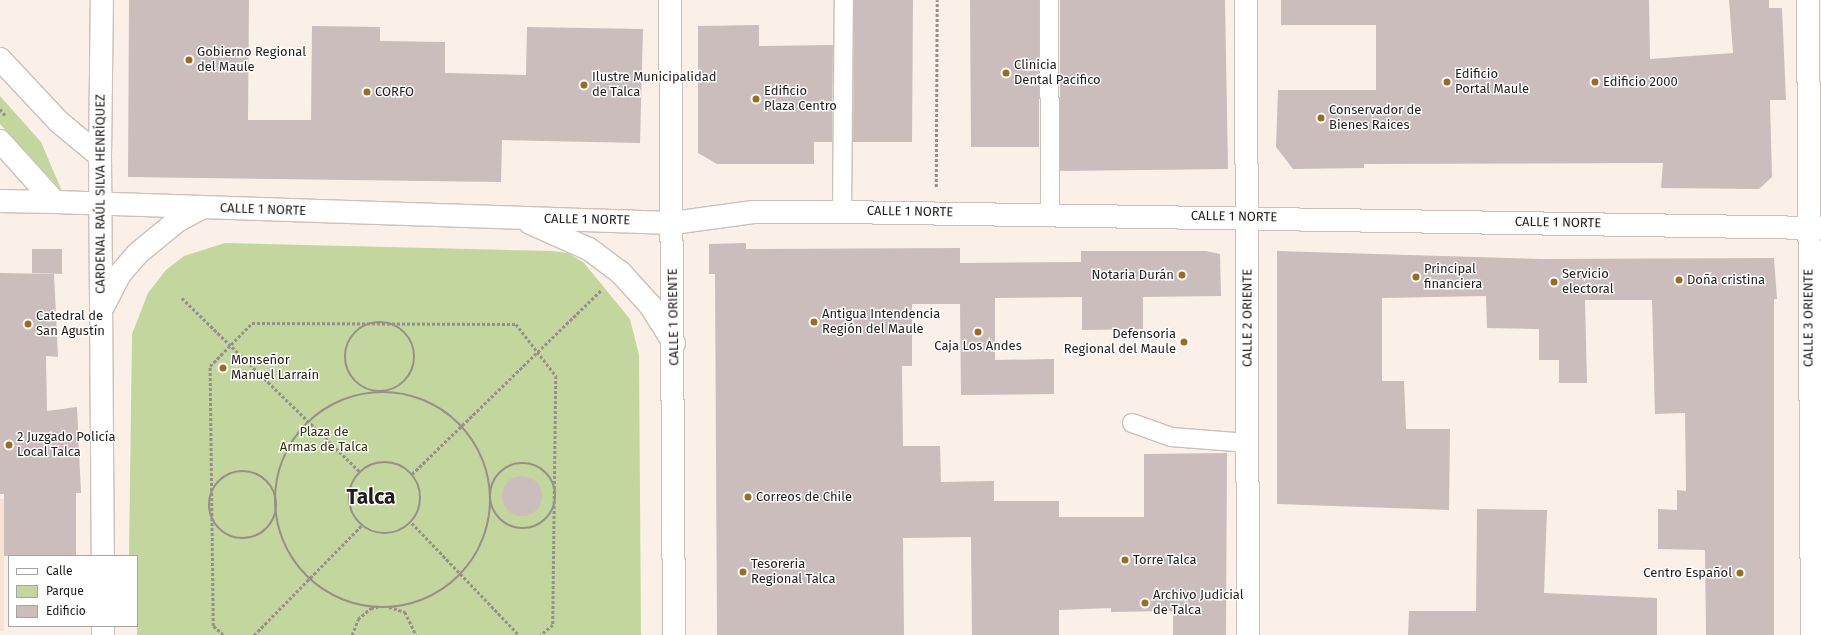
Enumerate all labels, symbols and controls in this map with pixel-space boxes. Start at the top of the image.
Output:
place label: Gobierno Regional del Maule [197,45,306,76]
marker: Gobierno Regional del Maule [184,55,194,65]
place label: Clinicia Dental Pacifico [1014,58,1101,89]
place label: Edificio Portal Maule [1455,67,1529,98]
marker: Clinicia Dental Pacifico [1001,68,1011,78]
place label: Ilustre Municipalidad de Talca [592,70,717,101]
place label: Edificio 2000 [1603,74,1678,90]
marker: Edificio Portal Maule [1442,77,1452,87]
marker: Edificio 2000 [1590,77,1600,87]
marker: Ilustre Municipalidad de Talca [579,80,589,90]
place label: CORFO [375,84,414,100]
place label: Edificio Plaza Centro [764,84,837,115]
marker: CORFO [362,87,372,97]
street label: CARDENAL RAÚL SILVA HENRÍQUEZ [93,94,109,294]
marker: Edificio Plaza Centro [751,94,761,104]
place label: Conservador de Bienes Raices [1329,103,1421,134]
marker: Conservador de Bienes Raices [1316,113,1326,123]
street label: CALLE 1 NORTE [220,201,306,219]
street label: CALLE 1 NORTE [867,203,953,221]
street label: CALLE 1 NORTE [1191,208,1277,226]
street label: CALLE 1 NORTE [544,211,630,229]
street label: CALLE 1 NORTE [1515,214,1601,232]
place label: Principal financiera [1424,262,1482,293]
place label: Notaria Durán [1091,267,1174,283]
place label: Servicio electoral [1562,267,1614,298]
street label: CALLE 1 ORIENTE [665,268,683,366]
street label: CALLE 2 ORIENTE [1240,269,1256,367]
street label: CALLE 3 ORIENTE [1801,269,1817,367]
marker: Notaria Durán [1177,270,1187,280]
marker: Principal financiera [1411,272,1421,282]
place label: Doña cristina [1687,272,1765,288]
marker: Doña cristina [1674,275,1684,285]
marker: Servicio electoral [1549,277,1559,287]
place label: Antigua Intendencia Región del Maule [822,307,940,338]
place label: Catedral de San Agustín [36,309,105,340]
marker: Antigua Intendencia Región del Maule [809,317,819,327]
marker: Catedral de San Agustín [23,319,33,329]
marker: Caja Los Andes [973,327,983,337]
place label: Defensoria Regional del Maule [1064,327,1176,358]
marker: Defensoria Regional del Maule [1179,337,1189,347]
place label: Caja Los Andes [934,338,1022,354]
place label: Monseñor Manuel Larraín [231,353,319,384]
marker: Monseñor Manuel Larraín [218,363,228,373]
park label: Plaza de Armas de Talca [280,425,368,456]
place label: 2 Juzgado Policía Local Talca [17,430,116,461]
marker: 2 Juzgado Policía Local Talca [4,440,14,450]
district label: Talca [346,484,396,510]
place label: Correos de Chile [756,489,852,505]
marker: Correos de Chile [743,492,753,502]
place label: Torre Talca [1133,552,1197,568]
legend [8,555,138,627]
marker: Torre Talca [1120,555,1130,565]
place label: Tesoreria Regional Talca [751,557,835,588]
text: Calle [46,564,73,578]
place label: Centro Español [1643,565,1732,581]
marker: Tesoreria Regional Talca [738,567,748,577]
marker: Centro Español [1735,568,1745,578]
text: Parque [46,584,84,598]
place label: Archivo Judicial de Talca [1153,588,1244,619]
marker: Archivo Judicial de Talca [1140,598,1150,608]
text: Edificio [46,604,86,618]

